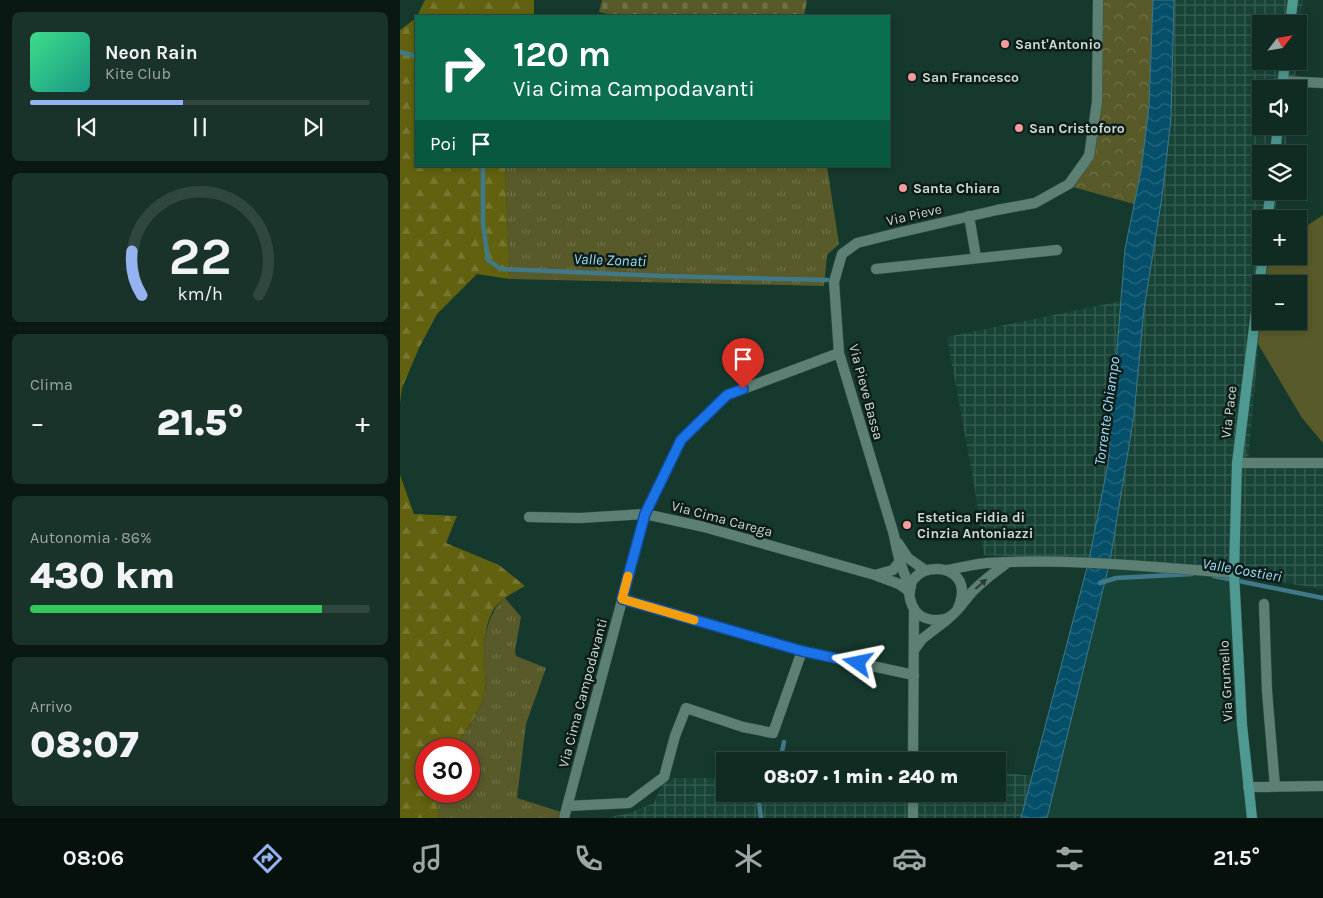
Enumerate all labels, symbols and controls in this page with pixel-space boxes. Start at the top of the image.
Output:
north arrow [1252,15,1308,70]
map controls [1252,15,1307,330]
text: 120 m [513,34,611,75]
icon: right [430,35,495,100]
place label: Sant'Antonio [1015,36,1101,53]
marker: Sant'Antonio [999,38,1011,50]
text: Neon Rain [105,42,198,64]
text: Kite Club [105,64,171,83]
place label: San Francesco [922,69,1019,86]
marker: San Francesco [906,71,918,83]
text: Via Cima Campodavanti [513,76,755,102]
button: sound [1252,80,1307,135]
icon: previous [73,113,101,141]
icon: pause [186,113,214,141]
icon: next [299,113,327,141]
place label: San Cristoforo [1029,120,1125,137]
marker: San Cristoforo [1013,122,1025,134]
icon: arrive [467,130,495,158]
text: Poi [430,133,457,155]
button: layers [1252,145,1307,200]
place label: Santa Chiara [913,180,1000,197]
marker: Santa Chiara [897,182,909,194]
street label: Via Pieve [885,200,943,230]
button: + [1252,210,1307,265]
text: 22 [169,226,231,287]
water label: Valle Zonati [573,250,647,270]
button: − [1252,275,1307,330]
text: km/h [177,284,223,305]
pin [722,338,764,389]
street label: Via Pieve Bassa [845,342,887,442]
icon: arrive [729,345,757,373]
water label: Torrente Chiampo [1090,355,1124,467]
text: Clima [30,375,73,394]
street label: Via Pace [1217,385,1241,439]
text: 21.5° [156,400,244,445]
text: − [30,406,45,439]
text: + [355,406,370,439]
street label: Via Cima Carega [670,497,774,541]
place label: Estetica Fidia di Cinzia Antoniazzi [917,509,1033,542]
marker: Estetica Fidia di Cinzia Antoniazzi [901,519,913,531]
text: Autonomia · 86% [30,528,152,547]
text: 430 km [30,553,175,598]
water label: Valle Costieri [1201,554,1283,586]
one-way arrow [974,578,987,589]
street label: Via Cima Campodavanti [555,617,611,769]
position arrow [831,636,883,688]
street label: Via Grumello [1215,640,1237,722]
text: Arrivo [30,697,72,716]
text: 08:07 [30,722,139,767]
speed limit sign: 30 [415,738,480,803]
text: 08:07 · 1 min · 240 m [764,766,958,788]
icon: directions [250,841,285,876]
icon: music [410,841,445,876]
icon: phone [571,841,606,876]
icon: climate [731,841,766,876]
icon: car [892,841,927,876]
icon: filters [1052,841,1087,876]
text: 08:06 [63,845,124,871]
text: 21.5° [1213,845,1260,871]

